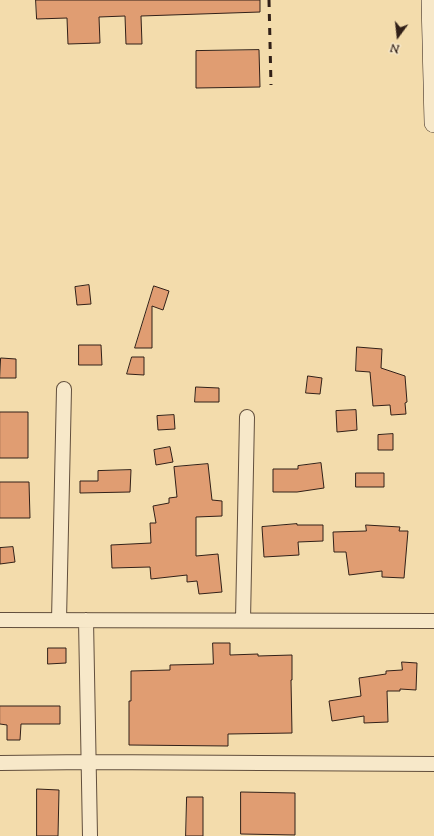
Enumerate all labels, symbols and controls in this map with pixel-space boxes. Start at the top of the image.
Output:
north arrow [378,16,418,56]
text: N [389,39,401,56]

